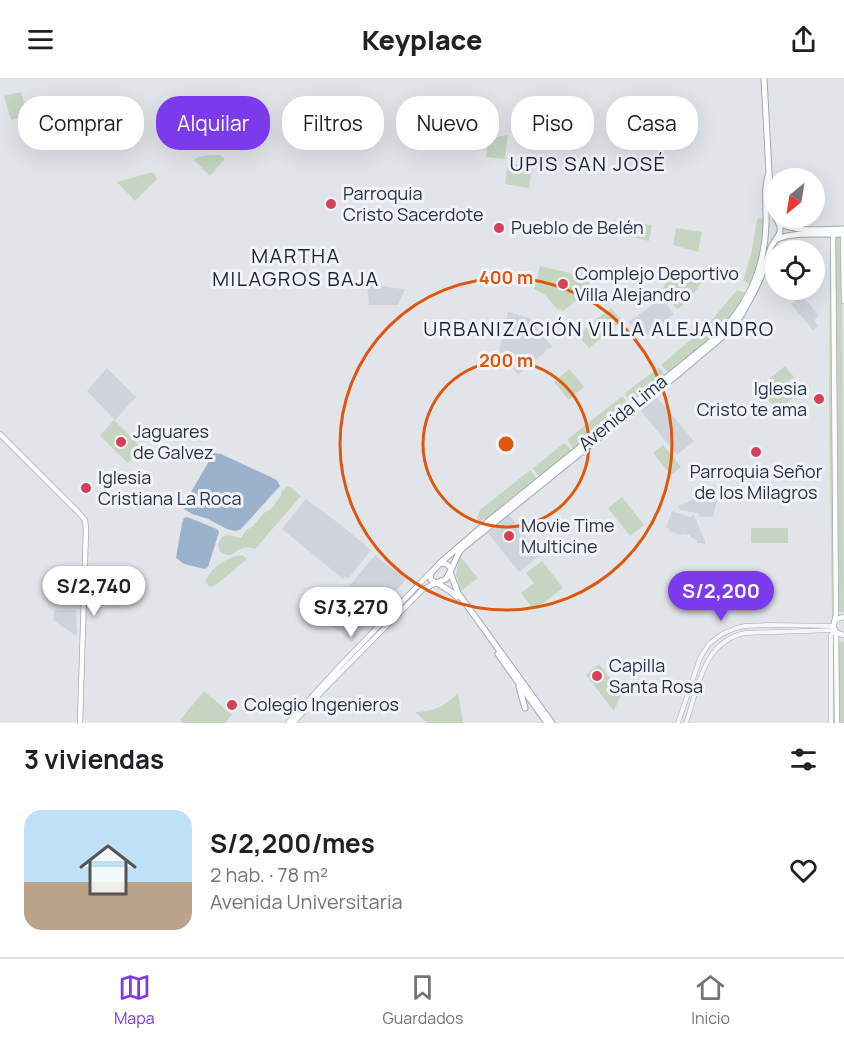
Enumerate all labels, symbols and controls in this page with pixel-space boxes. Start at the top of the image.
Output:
text: Keyplace [362,21,482,58]
icon: menu [24,23,57,56]
icon: share [787,23,820,56]
chip: Comprar [18,96,144,150]
chip: Alquilar [156,96,270,150]
chip: Filtros [282,96,384,150]
chip: Nuevo [396,96,499,150]
chip: Piso [511,96,594,150]
chip: Casa [606,96,698,150]
district label: UPIS SAN JOSÉ [510,150,666,177]
north arrow [765,168,825,228]
map controls [765,168,825,300]
place label: Parroquia Cristo Sacerdote [343,181,483,226]
marker: Parroquia Cristo Sacerdote [324,197,338,211]
place label: Pueblo de Belén [511,215,644,239]
marker: Pueblo de Belén [492,221,506,235]
button: locate [765,240,825,300]
district label: MARTHA MILAGROS BAJA [212,242,380,292]
place label: Complejo Deportivo Villa Alejandro [575,261,739,306]
text: 400 m [479,265,533,289]
marker: Complejo Deportivo Villa Alejandro [556,277,570,291]
district label: URBANIZACIÓN VILLA ALEJANDRO [423,315,775,342]
text: 200 m [479,348,533,372]
street label: Avenida Lima [573,369,672,455]
place label: Iglesia Cristo te ama [697,376,807,421]
marker: Iglesia Cristo te ama [812,392,826,406]
place label: Jaguares de Galvez [133,419,214,464]
centre of rings [496,434,516,454]
marker: Jaguares de Galvez [114,435,128,449]
marker: Parroquia Señor de los Milagros [749,445,763,459]
place label: Parroquia Señor de los Milagros [690,459,823,504]
place label: Iglesia Cristiana La Roca [98,465,241,510]
marker: Iglesia Cristiana La Roca [79,481,93,495]
place label: Movie Time Multicine [521,513,615,558]
marker: Movie Time Multicine [502,529,516,543]
pin: S/2,740 [39,566,149,617]
pin: S/2,200 [666,571,776,622]
text: S/2,740 [57,572,132,599]
text: S/2,200 [682,577,760,604]
pin: S/3,270 [296,587,406,638]
text: S/3,270 [313,593,389,620]
place label: Capilla Santa Rosa [609,653,703,698]
marker: Capilla Santa Rosa [590,669,604,683]
place label: Colegio Ingenieros [244,692,399,716]
marker: Colegio Ingenieros [225,698,239,712]
text: 3 viviendas [24,741,164,777]
icon: filters [787,743,820,776]
text: S/2,200/mes [210,825,375,861]
icon: home [72,834,144,906]
icon: heart [787,854,820,887]
text: 2 hab. · 78 m² [210,861,328,888]
text: Avenida Universitaria [210,888,403,915]
tab: Mapa [114,971,155,1029]
tab: Guardados [382,971,463,1029]
tab: Inicio [691,971,730,1029]

